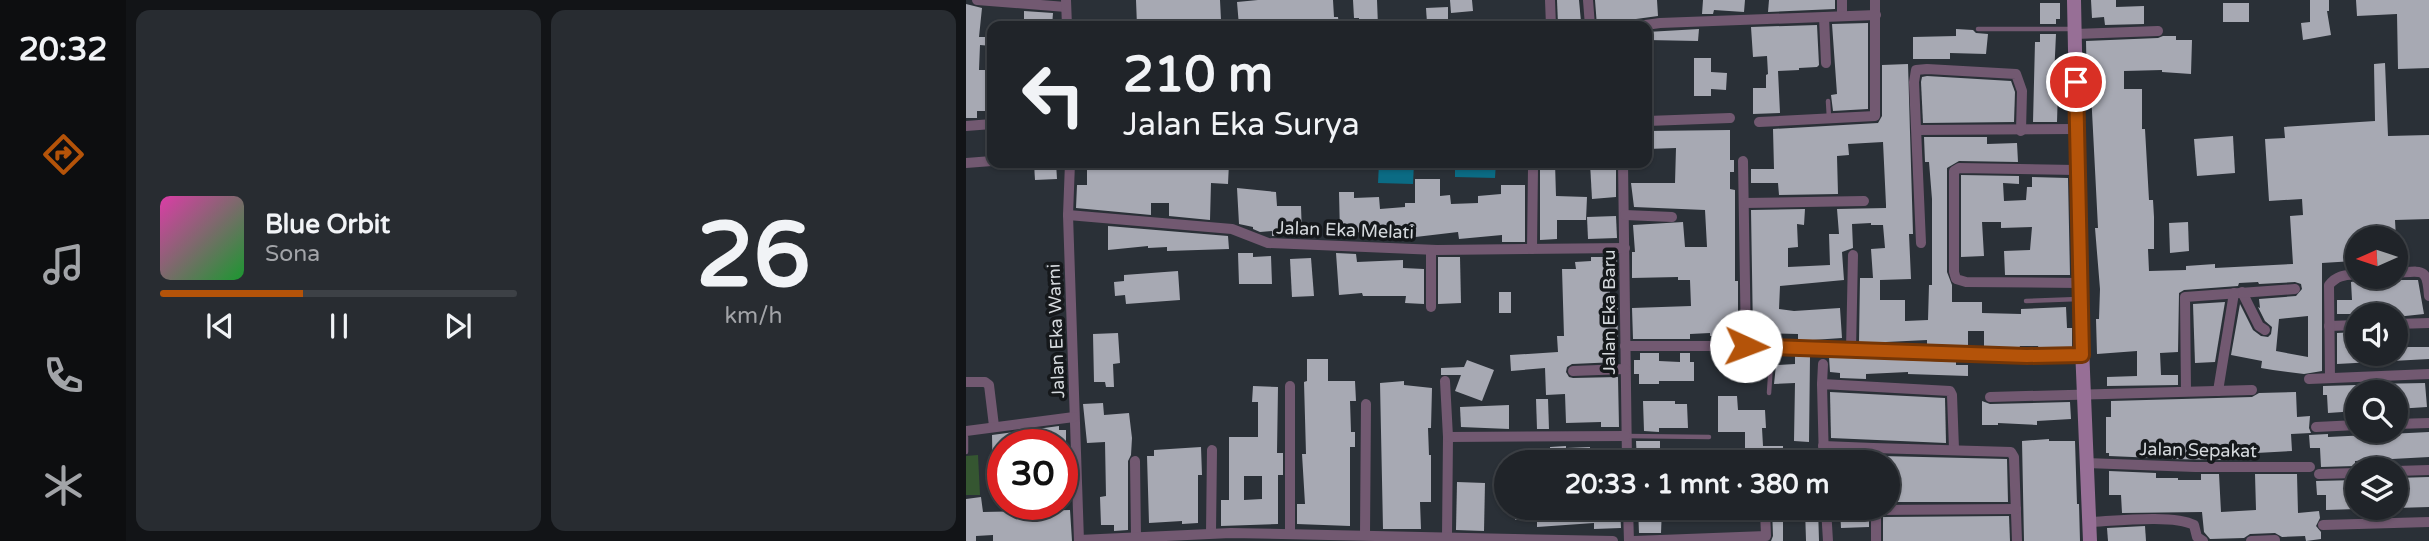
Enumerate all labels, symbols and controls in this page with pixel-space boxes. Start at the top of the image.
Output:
text: 20:32 [19,31,107,69]
text: 210 m [1123,46,1273,105]
icon: left [1008,49,1099,140]
pin [2046,52,2106,112]
icon: arrive [2057,63,2095,101]
text: Jalan Eka Surya [1123,106,1360,144]
icon: directions [39,130,88,179]
text: 26 [696,201,811,311]
text: Blue Orbit [265,209,390,240]
street label: Jalan Eka Melati [1276,217,1414,243]
north arrow [2345,226,2408,289]
map controls [2345,226,2408,520]
icon: music [39,240,88,289]
text: Sona [265,240,320,268]
street label: Jalan Eka Baru [1598,249,1620,375]
street label: Jalan Eka Warni [1043,263,1069,399]
text: km/h [725,302,782,330]
button: sound [2345,303,2408,366]
icon: previous [201,307,239,345]
icon: pause [320,307,358,345]
icon: next [439,307,477,345]
position arrow [1709,309,1783,383]
icon: phone [39,351,88,400]
button: search [2345,380,2408,443]
speed limit sign: 30 [987,429,1078,520]
street label: Jalan Sepakat [2139,438,2257,462]
button: layers [2345,457,2408,520]
icon: climate [39,461,88,510]
text: 20:33 · 1 mnt · 380 m [1565,469,1829,500]

